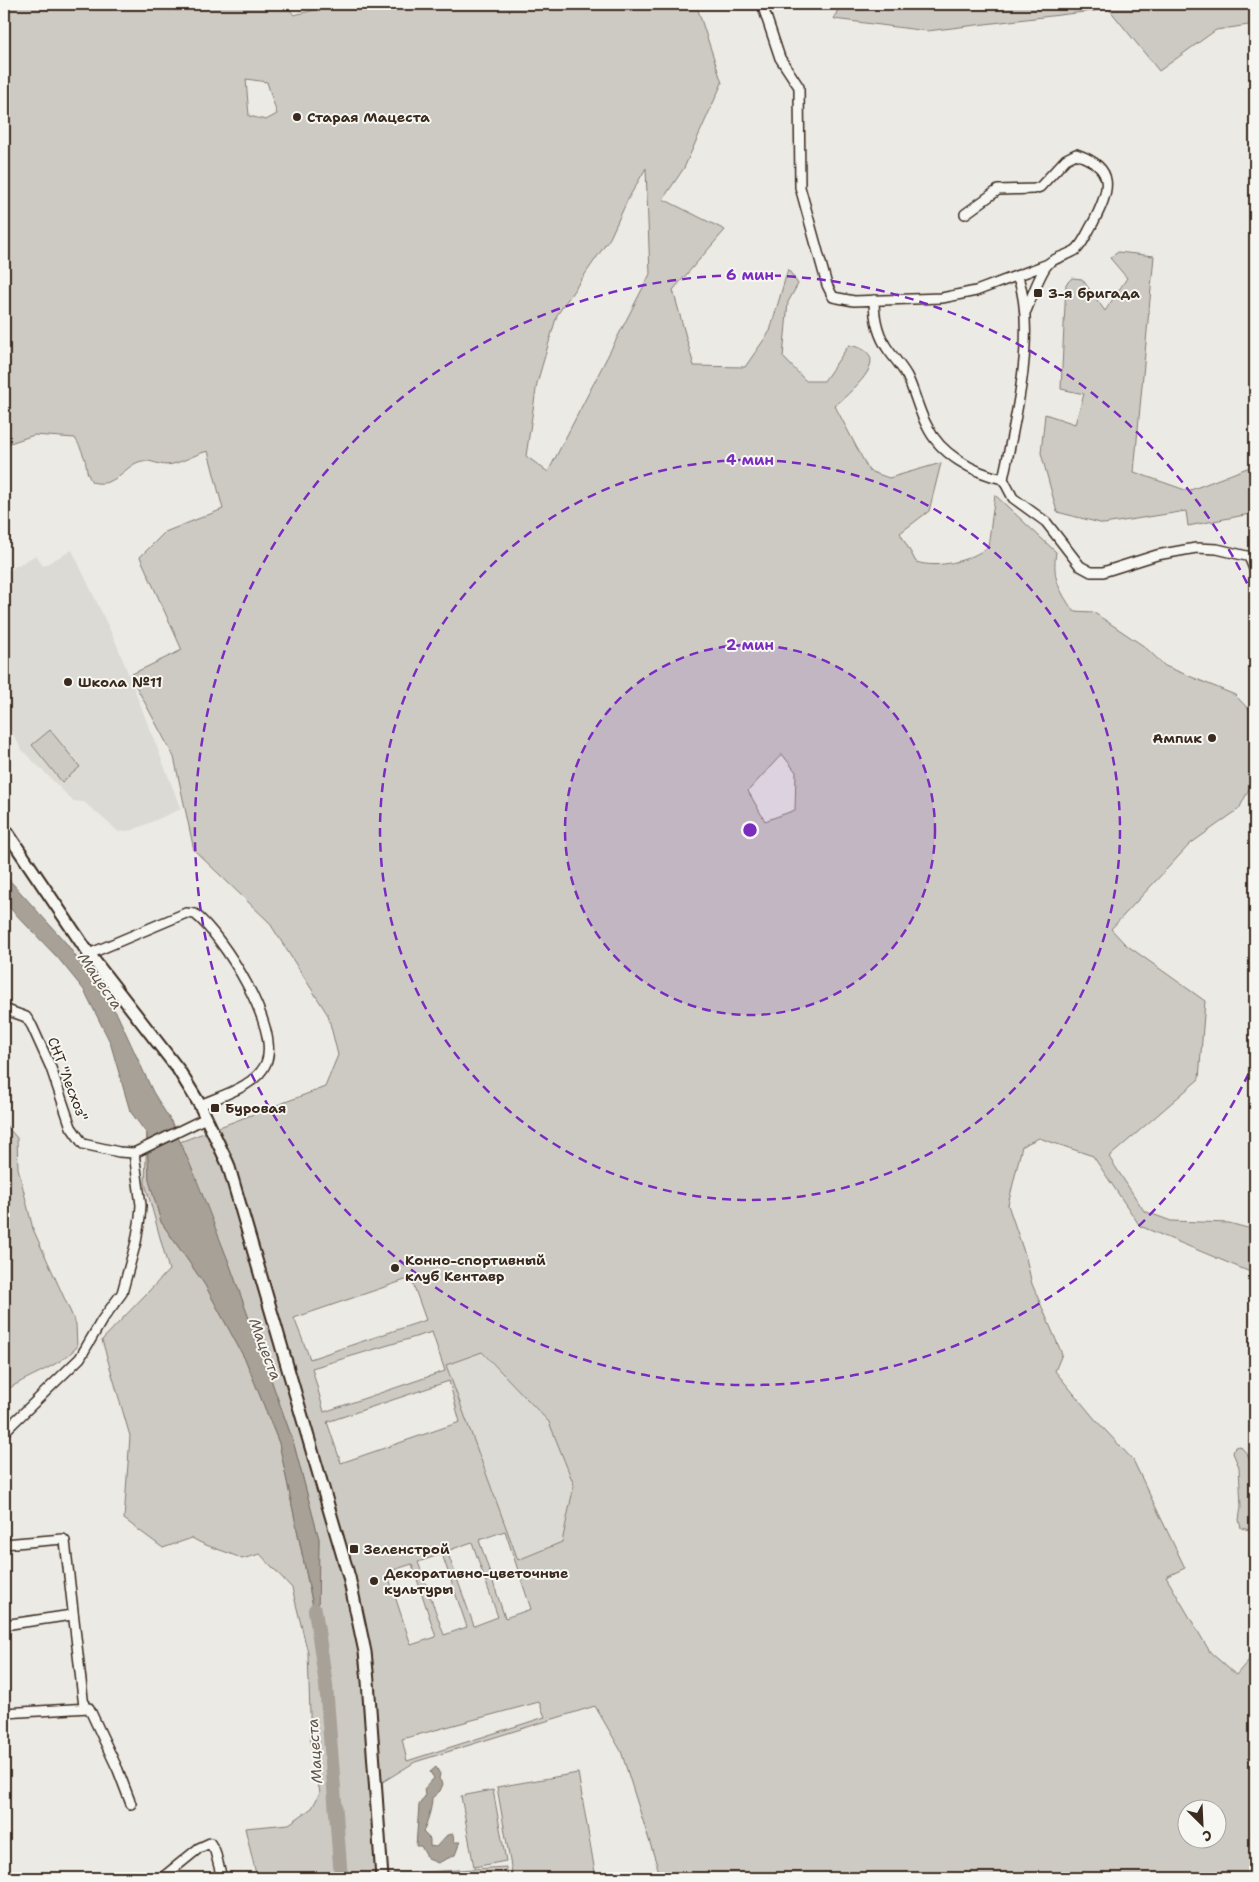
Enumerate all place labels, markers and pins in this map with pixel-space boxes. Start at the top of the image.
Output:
place label: Старая Мацеста [307,108,430,126]
marker: Старая Мацеста [291,111,303,123]
place label: 3-я бригада [1048,284,1140,302]
marker: 3-я бригада [1032,287,1044,299]
place label: Школа №11 [78,673,162,691]
marker: Школа №11 [62,676,74,688]
place label: Ампик [1153,729,1202,747]
marker: Ампик [1206,732,1218,744]
centre of rings [741,821,759,839]
place label: Буровая [225,1099,286,1117]
marker: Буровая [209,1102,221,1114]
place label: Конно-спортивный клуб Кентавр [405,1251,546,1285]
marker: Конно-спортивный клуб Кентавр [389,1262,401,1274]
place label: Зеленстрой [364,1540,450,1558]
marker: Зеленстрой [348,1543,360,1555]
place label: Декоративно-цветочные культуры [384,1564,568,1598]
marker: Декоративно-цветочные культуры [368,1575,380,1587]

